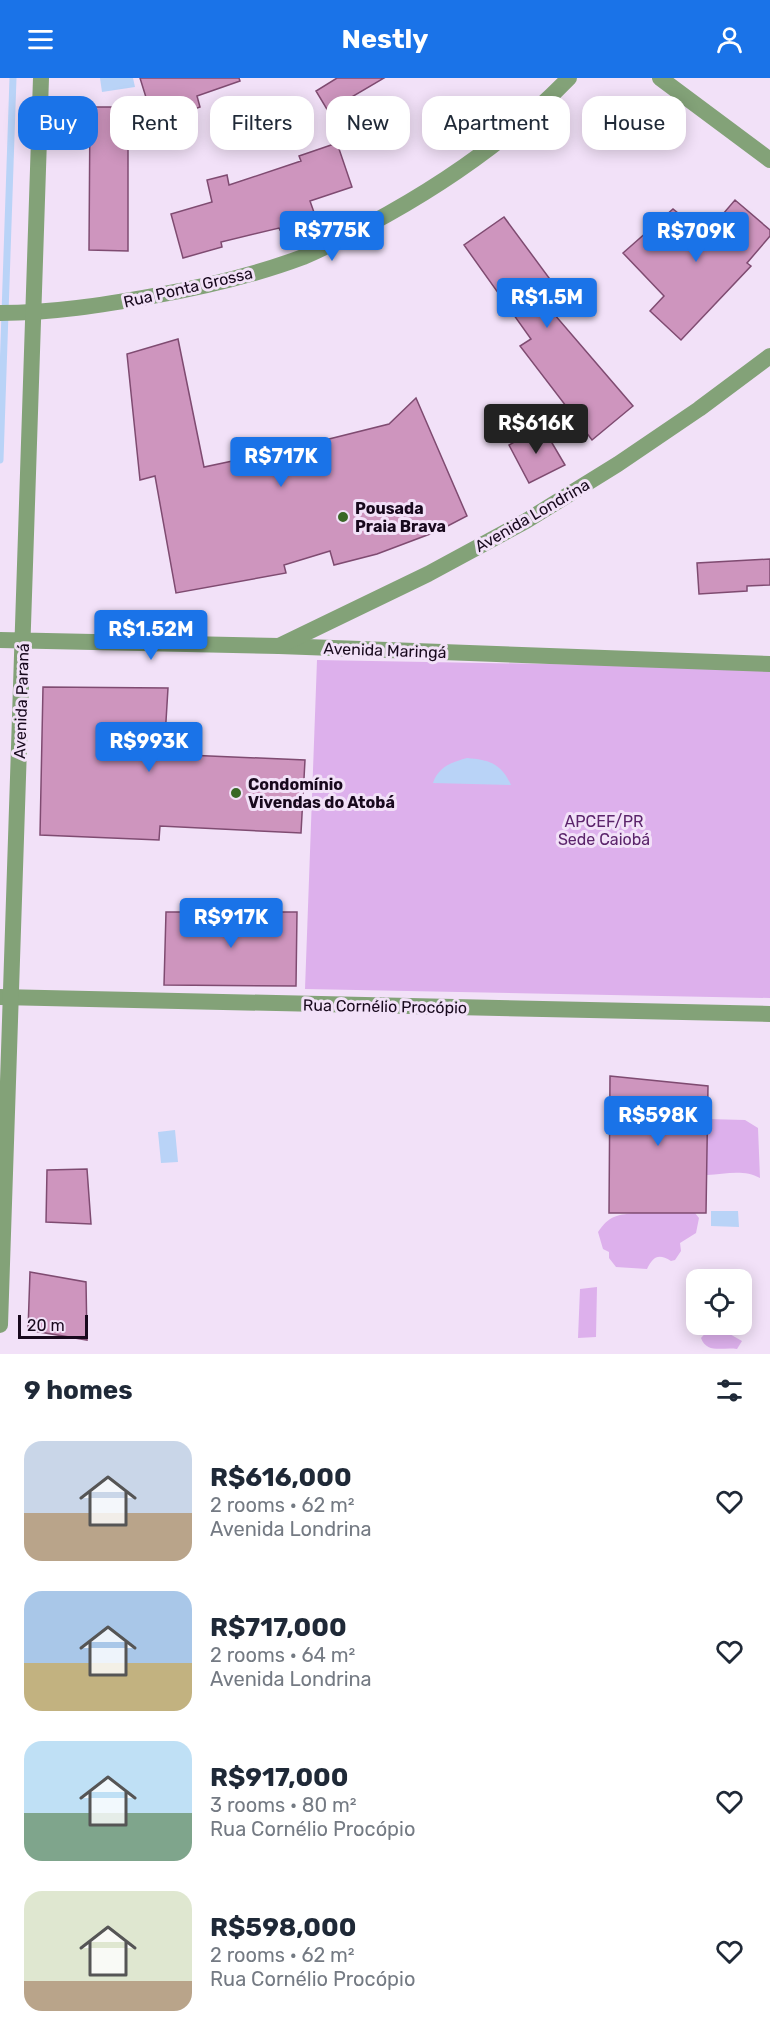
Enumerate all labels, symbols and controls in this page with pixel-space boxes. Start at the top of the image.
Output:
icon: menu [24,23,57,56]
text: Nestly [342,23,428,55]
icon: person [713,23,746,56]
chip: Buy [18,96,98,150]
chip: Rent [110,96,198,150]
chip: Filters [210,96,314,150]
chip: New [326,96,410,150]
chip: Apartment [422,96,570,150]
chip: House [582,96,686,150]
pin: R$775K [283,211,381,262]
pin: R$709K [647,212,745,263]
text: R$775K [294,218,370,242]
text: R$709K [657,219,735,243]
street label: Rua Ponta Grossa [122,263,255,312]
pin: R$1.5M [498,278,596,329]
text: R$1.5M [511,285,583,309]
pin: R$616K [487,404,585,455]
text: R$616K [498,411,574,435]
pin: R$717K [232,437,330,488]
text: R$717K [244,444,318,468]
street label: Avenida Londrina [472,475,593,556]
place label: Pousada Praia Brava [355,499,446,536]
marker: Pousada Praia Brava [336,510,350,524]
pin: R$1.52M [96,610,206,661]
text: R$1.52M [108,617,194,641]
street label: Avenida Maringá [323,639,447,662]
street label: Avenida Paraná [10,643,33,759]
pin: R$993K [100,722,198,773]
text: R$993K [109,729,189,753]
place label: Condomínio Vivendas do Atobá [248,775,395,812]
marker: Condomínio Vivendas do Atobá [229,786,243,800]
park label: APCEF/PR Sede Caiobá [558,812,650,849]
pin: R$917K [182,898,280,949]
text: R$917K [194,905,268,929]
street label: Rua Cornélio Procópio [303,996,467,1017]
pin: R$598K [609,1096,707,1147]
text: R$598K [618,1103,698,1127]
map controls [686,1269,752,1335]
button: locate [686,1269,752,1335]
scale bar [18,1312,88,1340]
text: 20 m [27,1316,65,1335]
icon: filters [713,1374,746,1407]
text: 9 homes [24,1375,133,1406]
text: R$616,000 [210,1462,352,1493]
icon: home [72,1465,144,1537]
icon: heart [713,1485,746,1518]
text: 2 rooms · 62 m² [210,1493,355,1517]
text: Avenida Londrina [210,1517,372,1541]
text: R$717,000 [210,1612,347,1643]
icon: home [72,1615,144,1687]
icon: heart [713,1635,746,1668]
text: 2 rooms · 64 m² [210,1643,355,1667]
text: Avenida Londrina [210,1667,372,1691]
text: R$917,000 [210,1762,348,1793]
icon: home [72,1765,144,1837]
icon: heart [713,1785,746,1818]
text: 3 rooms · 80 m² [210,1793,357,1817]
text: Rua Cornélio Procópio [210,1817,415,1841]
text: R$598,000 [210,1912,356,1943]
icon: home [72,1915,144,1987]
icon: heart [713,1935,746,1968]
text: 2 rooms · 62 m² [210,1943,355,1967]
text: Rua Cornélio Procópio [210,1967,415,1991]

